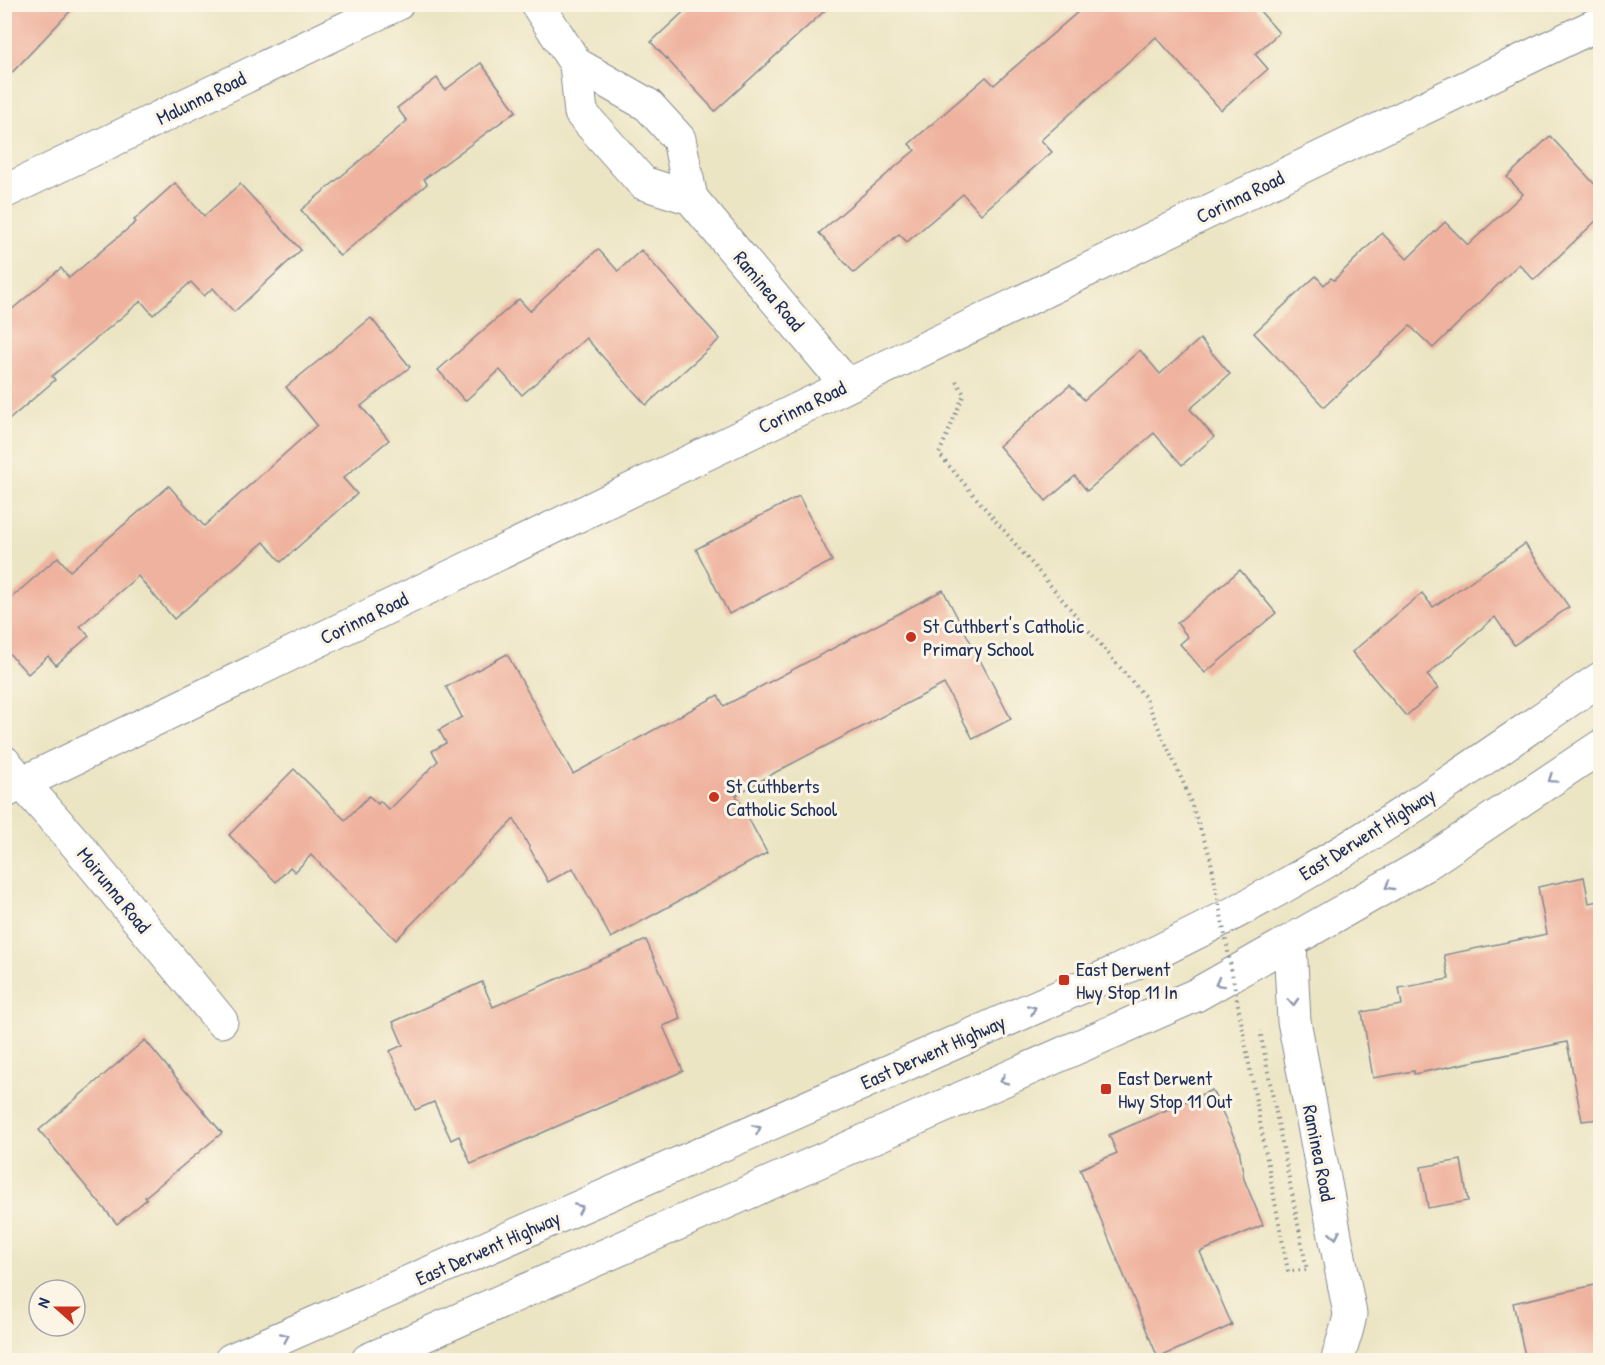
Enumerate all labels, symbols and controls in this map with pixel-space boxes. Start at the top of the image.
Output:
street label: Malunna Road [152,64,250,131]
street label: Corinna Road [1191,164,1288,229]
street label: Raminea Road [728,245,811,337]
street label: Corinna Road [753,374,850,439]
street label: Corinna Road [315,585,412,650]
place label: St Cuthbert's Catholic Primary School [923,612,1084,662]
marker: St Cuthbert's Catholic Primary School [904,630,918,644]
place label: St Cuthberts Catholic School [726,772,838,822]
one-way arrow [1548,772,1559,783]
street label: East Derwent Highway [1294,781,1440,886]
marker: St Cuthberts Catholic School [707,790,721,804]
street label: Moirunna Road [71,841,158,939]
one-way arrow [1385,879,1395,890]
place label: East Derwent Hwy Stop 11 In [1076,955,1178,1005]
marker: East Derwent Hwy Stop 11 In [1057,973,1071,987]
one-way arrow [1215,975,1226,987]
one-way arrow [1287,997,1300,1006]
one-way arrow [1026,1004,1037,1016]
street label: East Derwent Highway [856,1008,1009,1095]
place label: East Derwent Hwy Stop 11 Out [1118,1064,1233,1114]
one-way arrow [999,1073,1010,1085]
marker: East Derwent Hwy Stop 11 Out [1099,1082,1113,1096]
street label: Raminea Road [1297,1103,1342,1203]
one-way arrow [751,1125,762,1137]
one-way arrow [572,1203,583,1215]
street label: East Derwent Highway [411,1204,564,1291]
one-way arrow [1328,1230,1341,1240]
north arrow [27,1278,87,1338]
text: N [31,1294,55,1311]
one-way arrow [278,1332,289,1344]

